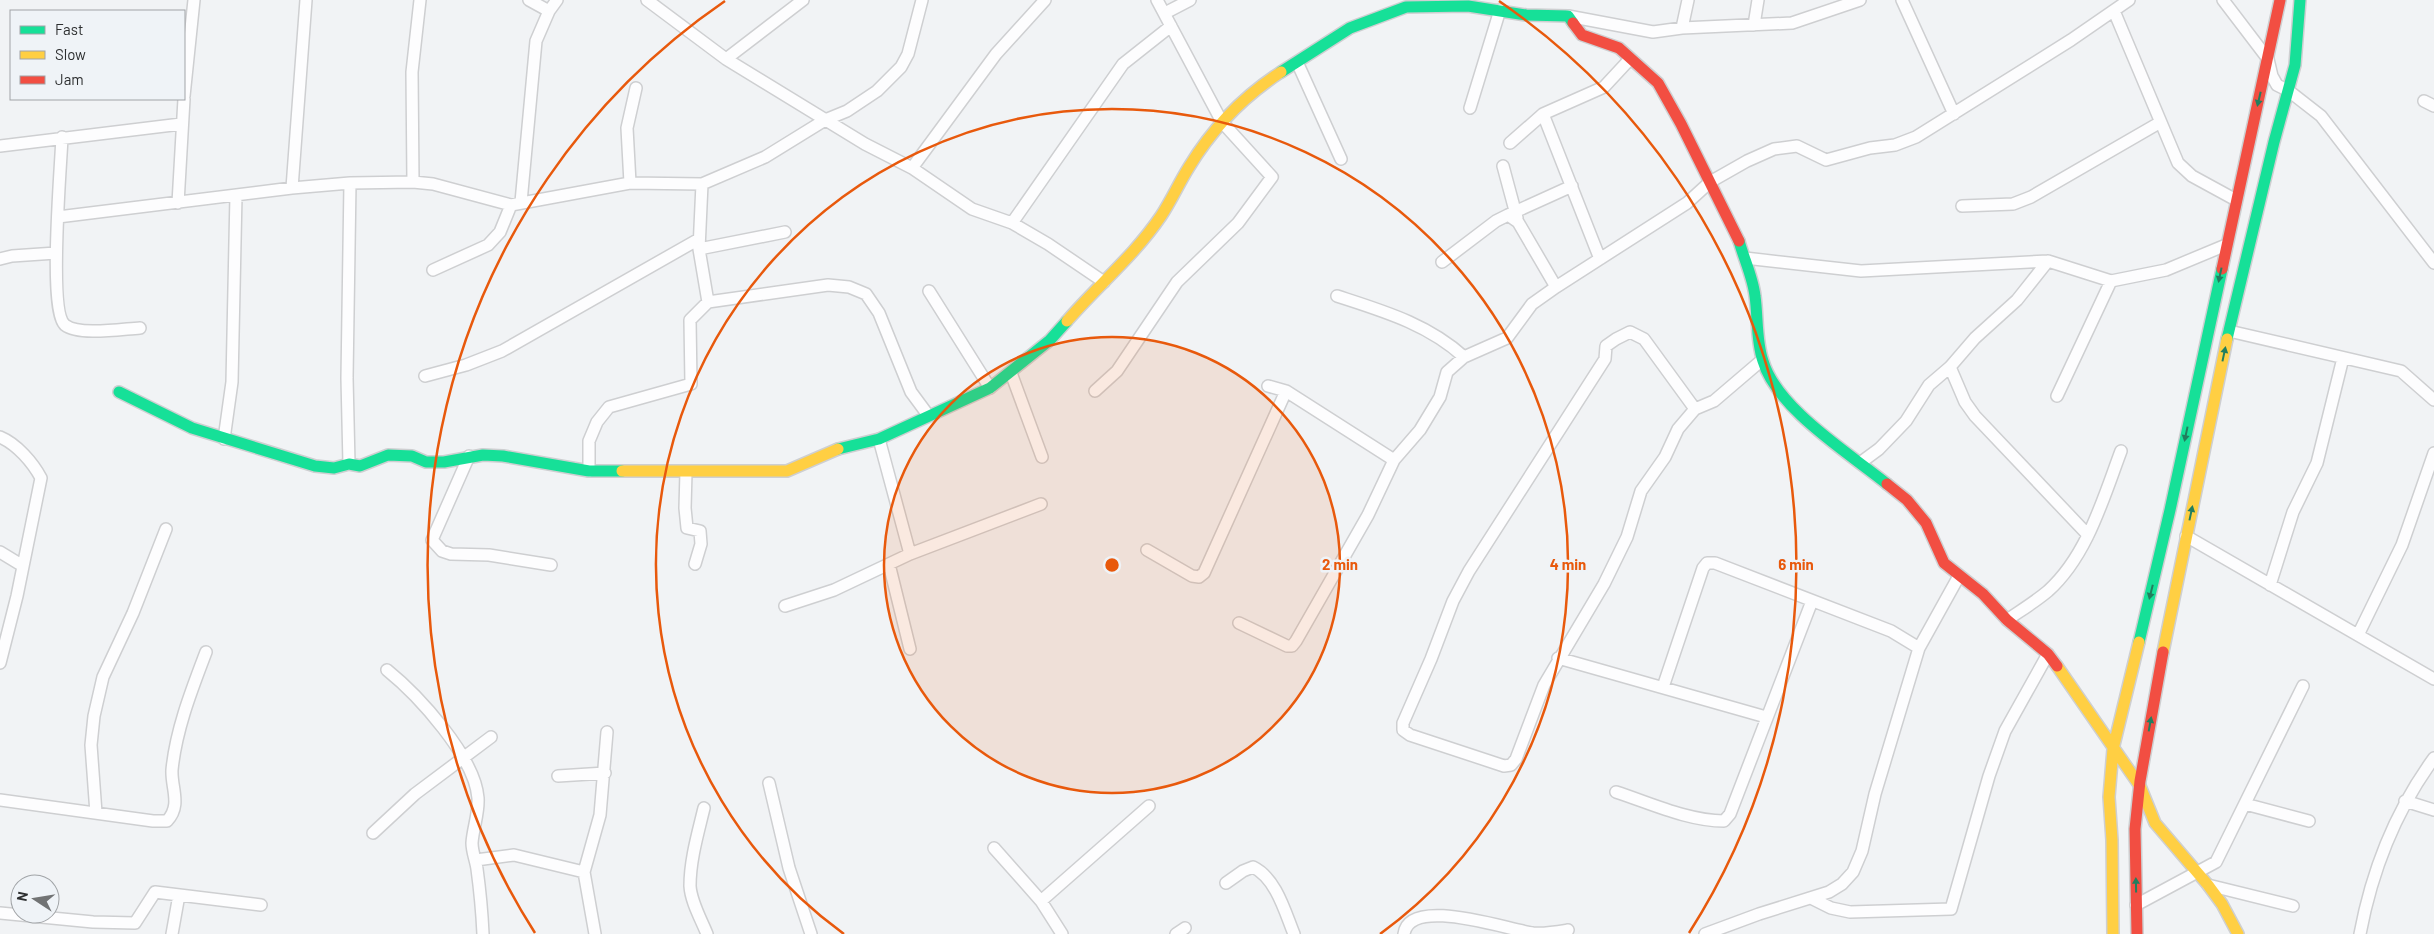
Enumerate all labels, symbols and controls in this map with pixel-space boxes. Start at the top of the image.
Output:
legend [10,10,185,100]
text: Fast [55,20,83,38]
text: Slow [55,45,86,63]
text: Jam [55,70,84,88]
one-way arrow [2255,91,2263,107]
one-way arrow [2216,267,2224,282]
one-way arrow [2220,346,2228,361]
one-way arrow [2182,426,2190,442]
one-way arrow [2187,505,2195,520]
text: 2 min [1322,555,1358,573]
text: 4 min [1550,555,1586,573]
text: 6 min [1778,555,1814,573]
centre of rings [1103,556,1121,574]
one-way arrow [2147,585,2155,600]
one-way arrow [2146,716,2154,732]
north arrow [10,874,60,924]
one-way arrow [2132,877,2140,893]
text: N [13,890,31,903]

